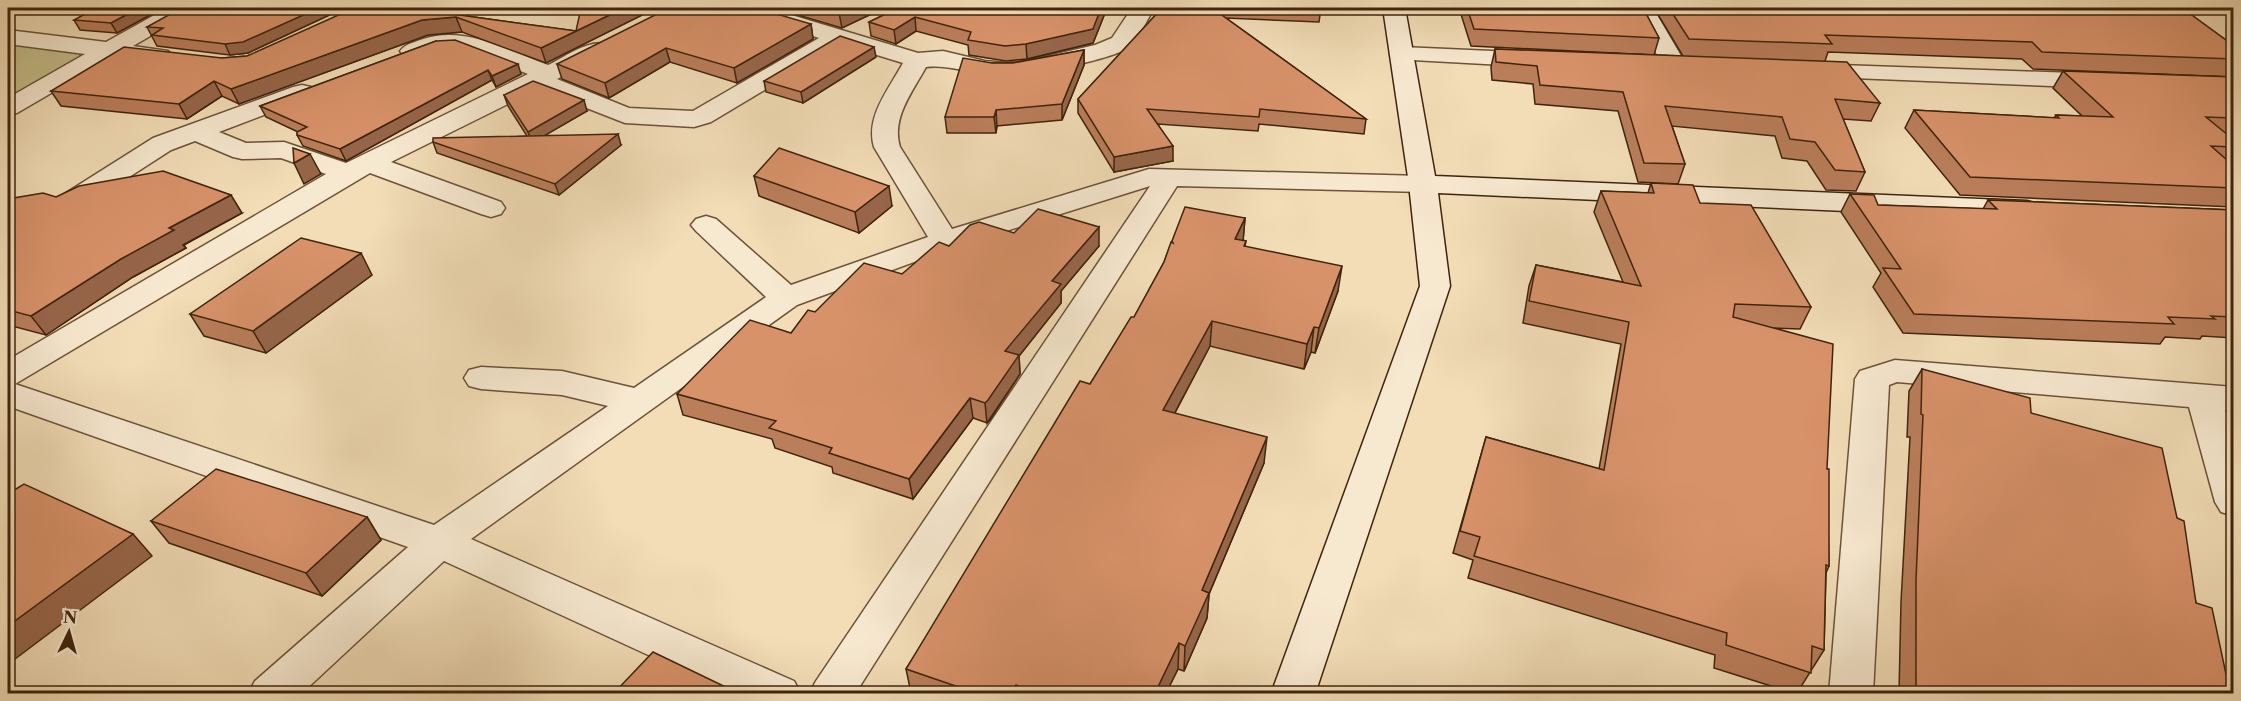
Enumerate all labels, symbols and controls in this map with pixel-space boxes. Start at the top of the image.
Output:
north arrow [39,602,99,662]
text: N [63,606,78,628]

